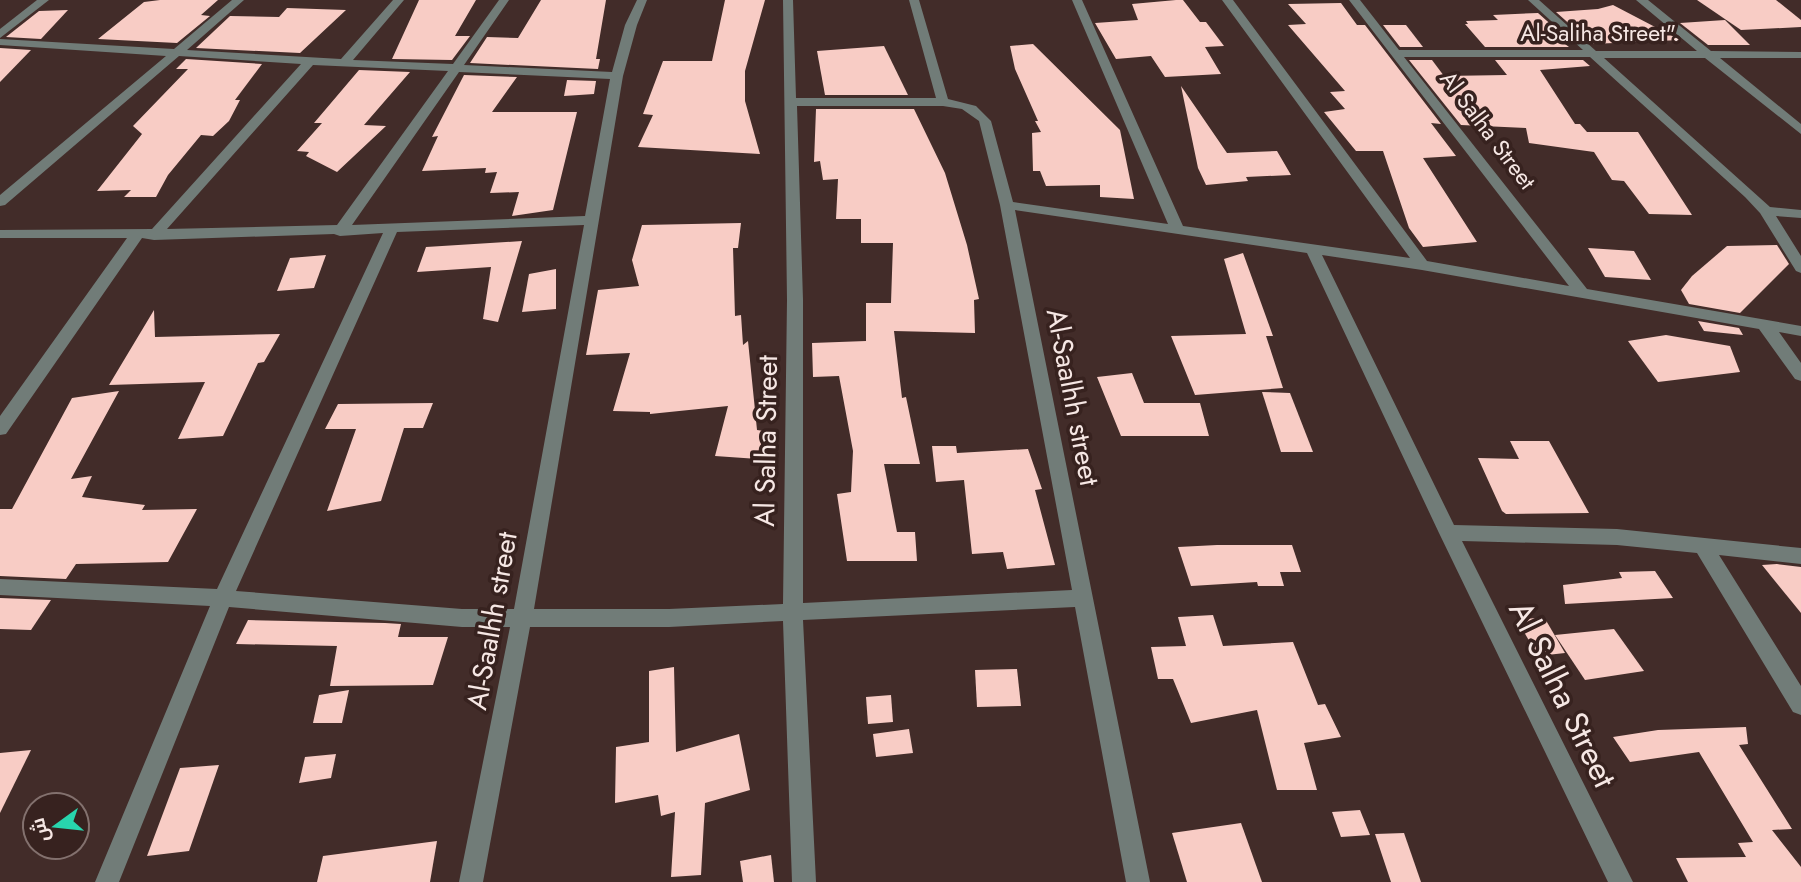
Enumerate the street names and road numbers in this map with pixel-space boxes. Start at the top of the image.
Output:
street label: Al-Saliha Street". [1520,16,1680,50]
street label: Al Salha Street [1432,63,1544,197]
street label: Al-Saalhh street [1036,305,1110,490]
street label: Al Salha Street [744,354,788,527]
street label: Al-Saalhh street [456,529,528,713]
street label: Al Salha Street [1497,593,1629,795]

